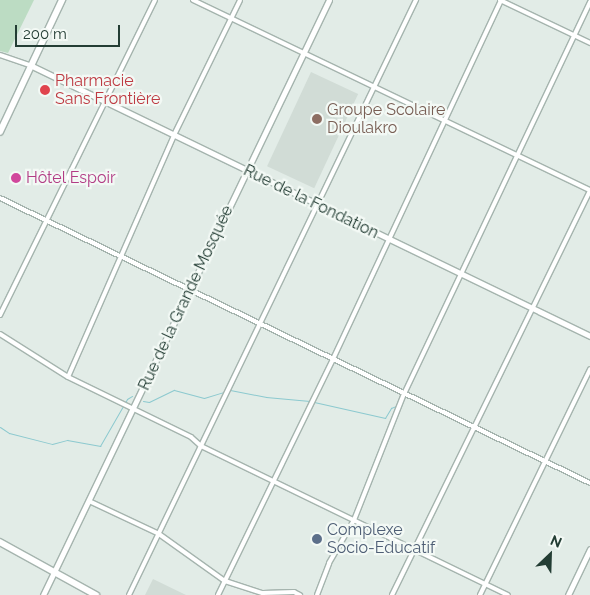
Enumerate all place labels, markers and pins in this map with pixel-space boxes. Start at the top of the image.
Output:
place label: Pharmacie Sans Frontière [55,71,160,109]
marker: Pharmacie Sans Frontière [39,84,51,96]
place label: Groupe Scolaire Dioulakro [327,100,445,138]
marker: Groupe Scolaire Dioulakro [311,113,323,125]
place label: Hôtel Espoir [26,168,116,188]
marker: Hôtel Espoir [10,172,22,184]
place label: Complexe Socio-Educatif [327,520,435,558]
marker: Complexe Socio-Educatif [311,533,323,545]

